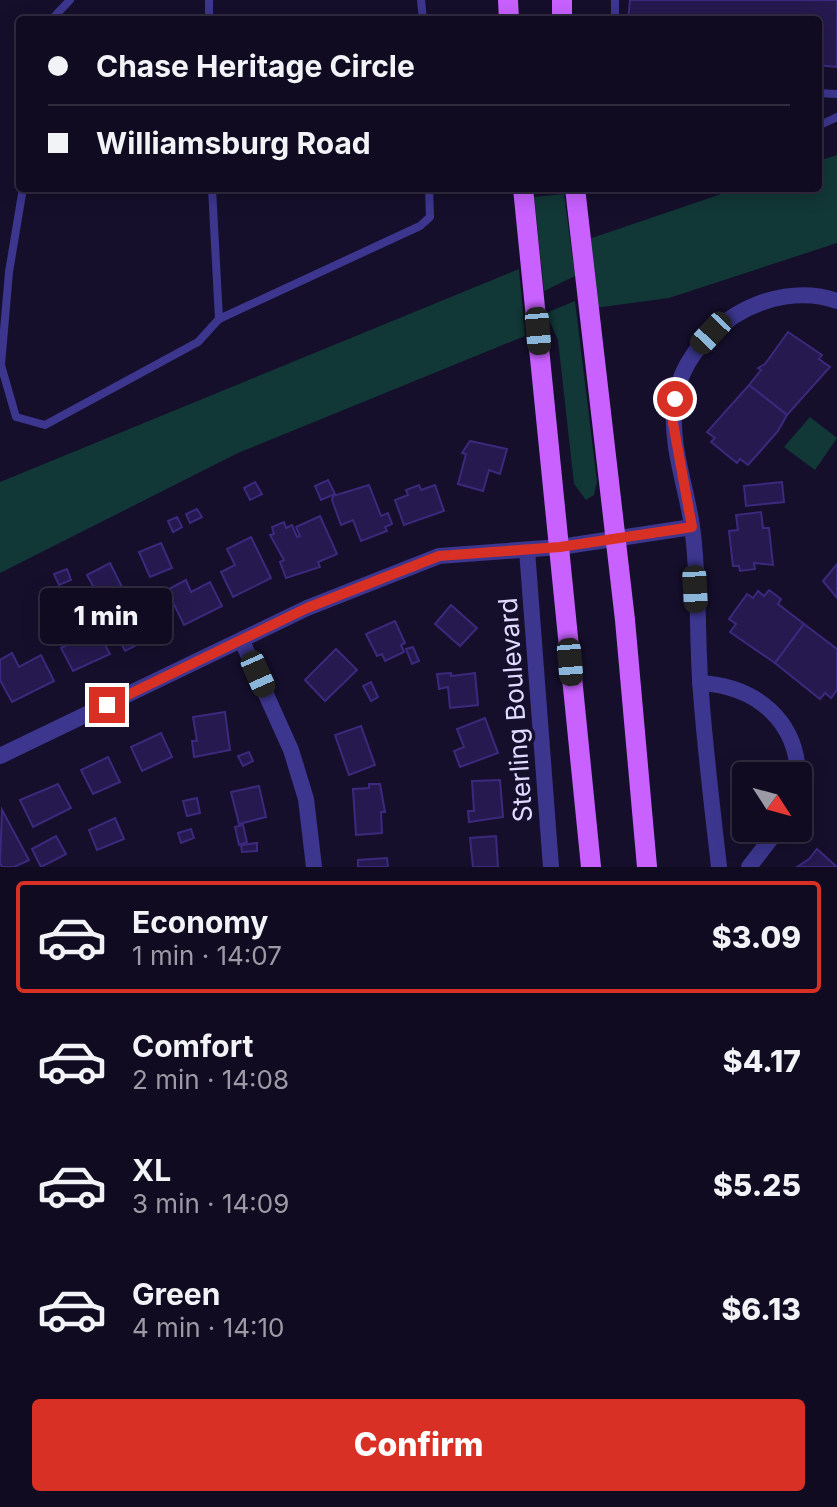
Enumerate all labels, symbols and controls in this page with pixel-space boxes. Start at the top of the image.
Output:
text: Chase Heritage Circle [96,48,415,84]
text: Williamsburg Road [96,125,371,161]
car [524,306,552,356]
car [686,307,736,359]
route start [657,381,693,417]
car [682,564,708,614]
callout: 1 min [41,589,173,645]
street label: Sterling Boulevard [492,597,538,823]
text: 1 min [73,600,139,631]
car [556,637,584,687]
car [237,647,279,701]
route end [89,687,125,723]
north arrow [732,762,812,842]
map controls [732,762,812,842]
icon: car [36,901,108,973]
text: Economy [132,904,268,940]
text: $3.09 [712,919,801,955]
text: 1 min · 14:07 [132,940,282,971]
icon: car [36,1025,108,1097]
text: Comfort [132,1028,253,1064]
text: $4.17 [723,1043,801,1079]
text: 2 min · 14:08 [132,1064,289,1095]
icon: car [36,1149,108,1221]
text: XL [132,1152,171,1188]
text: $5.25 [713,1167,801,1203]
text: 3 min · 14:09 [132,1188,289,1219]
icon: car [36,1273,108,1345]
text: Green [132,1276,220,1312]
text: $6.13 [721,1291,801,1327]
text: 4 min · 14:10 [132,1312,285,1343]
button: Confirm [32,1399,805,1491]

